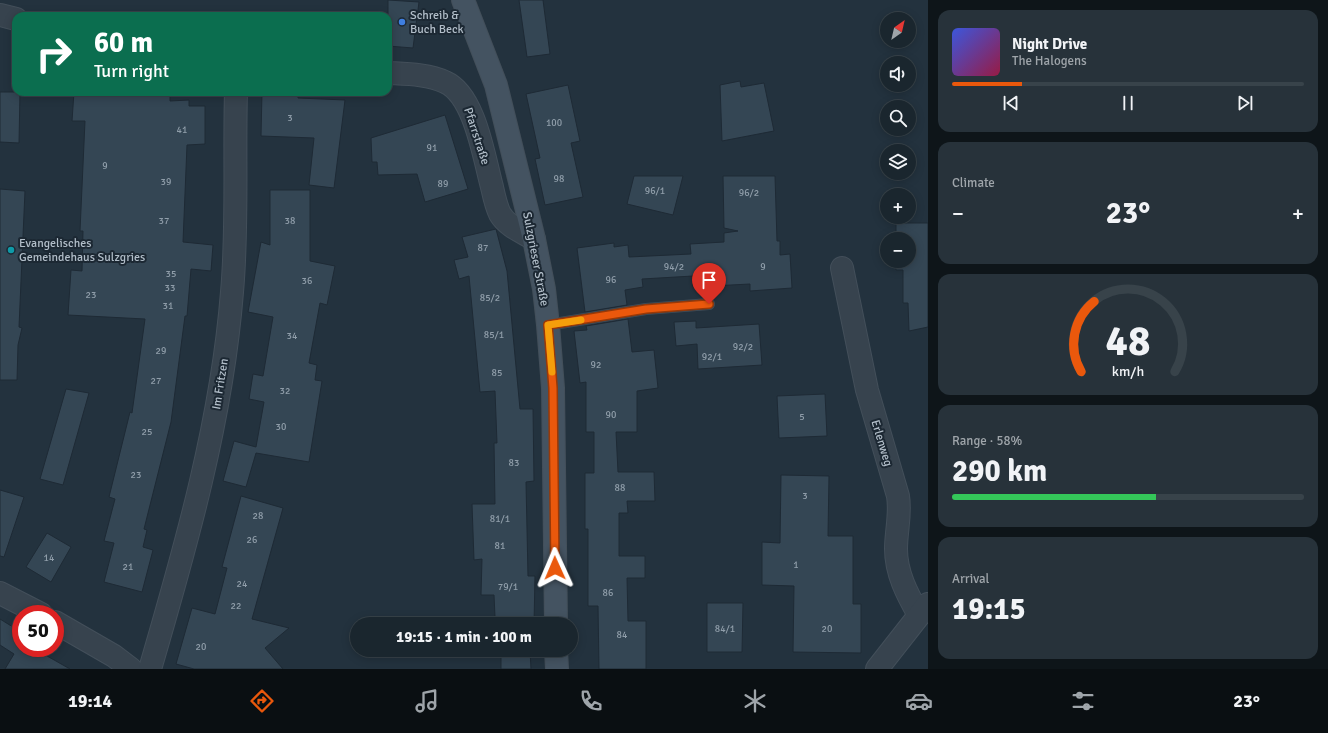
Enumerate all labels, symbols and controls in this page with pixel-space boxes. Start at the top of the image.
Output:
place label: Schreib & Buch Beck [410,8,464,37]
north arrow [880,12,916,48]
map controls [880,12,916,268]
marker: Schreib & Buch Beck [397,17,407,27]
text: 60 m [94,26,153,60]
icon: right [28,28,80,80]
text: Night Drive [1012,35,1087,53]
text: The Halogens [1012,53,1087,69]
button: sound [880,56,916,92]
text: Turn right [94,60,169,82]
icon: previous [1000,92,1022,114]
icon: pause [1117,92,1139,114]
icon: next [1234,92,1256,114]
button: search [880,100,916,136]
street label: Pfarrstraße [460,106,493,167]
house number: 3 [287,112,293,124]
house number: 100 [546,117,562,129]
house number: 41 [177,124,187,136]
house number: 91 [427,142,437,154]
button: layers [880,144,916,180]
house number: 9 [102,160,108,172]
house number: 98 [554,173,564,185]
text: Climate [952,175,995,191]
house number: 39 [161,176,171,188]
house number: 89 [438,178,448,190]
house number: 96/1 [645,185,665,197]
house number: 96/2 [739,187,759,199]
button: + [880,188,916,224]
text: 23° [1106,195,1150,232]
text: − [952,200,964,227]
text: + [1292,200,1304,227]
street label: Sulzgrieser Straße [519,211,552,307]
house number: 37 [159,215,169,227]
house number: 38 [285,215,295,227]
button: − [880,232,916,268]
place label: Evangelisches Gemeindehaus Sulzgries [19,236,145,265]
house number: 87 [478,242,488,254]
marker: Evangelisches Gemeindehaus Sulzgries [6,245,16,255]
house number: 94/2 [664,261,684,273]
house number: 9 [760,261,766,273]
pin [692,263,726,304]
house number: 35 [166,268,176,280]
icon: arrive [698,269,720,291]
house number: 96 [606,274,616,286]
house number: 36 [302,275,312,287]
house number: 33 [165,282,175,294]
house number: 23 [86,289,96,301]
house number: 85/2 [480,292,500,304]
house number: 31 [163,300,173,312]
text: 48 [1106,316,1150,367]
house number: 85/1 [484,329,504,341]
house number: 34 [287,330,298,342]
house number: 92/2 [733,341,753,353]
house number: 29 [156,345,166,357]
house number: 92/1 [702,351,722,363]
street label: Im Fritzen [209,357,232,411]
house number: 92 [591,359,601,371]
text: km/h [1112,363,1144,380]
house number: 85 [492,367,502,379]
house number: 27 [151,375,161,387]
house number: 32 [280,385,290,397]
house number: 90 [606,409,616,421]
house number: 5 [799,411,805,423]
street label: Erlenweg [867,418,896,468]
house number: 30 [276,421,286,433]
house number: 25 [142,426,152,438]
text: Range · 58% [952,433,1022,449]
text: 290 km [952,453,1047,490]
house number: 83 [509,457,519,469]
house number: 23 [131,469,141,481]
house number: 88 [615,482,625,494]
house number: 3 [802,490,808,502]
house number: 28 [253,510,263,522]
house number: 81/1 [490,513,510,525]
house number: 26 [247,534,257,546]
house number: 81 [495,540,505,552]
position arrow [534,547,576,589]
house number: 14 [44,552,55,564]
house number: 1 [793,559,799,571]
house number: 21 [123,561,133,573]
text: Arrival [952,571,989,587]
house number: 24 [237,578,248,590]
house number: 79/1 [498,581,518,593]
house number: 86 [603,587,613,599]
text: 19:15 [952,591,1026,628]
house number: 22 [231,600,241,612]
speed limit sign: 50 [12,605,64,657]
house number: 84/1 [715,623,735,635]
house number: 20 [822,623,832,635]
text: 19:15 · 1 min · 100 m [396,628,532,646]
house number: 84 [617,629,628,641]
house number: 20 [196,641,206,653]
icon: directions [248,687,276,715]
icon: music [413,687,441,715]
icon: phone [577,687,605,715]
icon: climate [741,687,769,715]
icon: car [905,687,933,715]
icon: filters [1069,687,1097,715]
text: 19:14 [68,690,112,712]
text: 23° [1233,690,1260,712]

